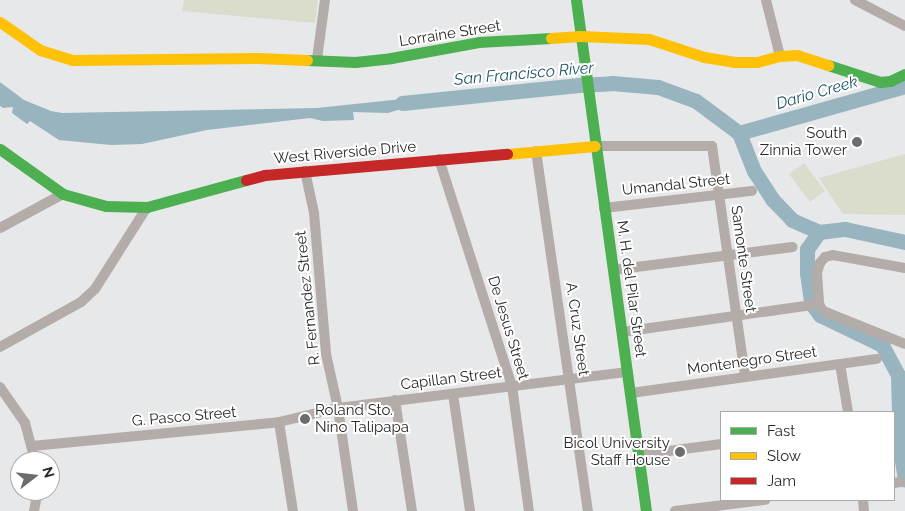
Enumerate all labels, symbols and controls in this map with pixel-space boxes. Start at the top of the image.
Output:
street label: Lorraine Street [398,17,502,51]
water label: San Francisco River [453,58,595,90]
water label: Dario Creek [774,72,860,114]
place label: South Zinnia Tower [759,124,847,159]
marker: South Zinnia Tower [851,136,863,148]
street label: West Riverside Drive [273,138,417,168]
street label: Umandal Street [621,170,731,200]
street label: Samonte Street [727,204,759,314]
street label: M. H. del Pilar Street [612,219,650,359]
street label: R. Fernandez Street [292,230,324,366]
street label: De Jesus Street [484,274,532,382]
street label: A. Cruz Street [562,281,592,377]
street label: Montenegro Street [686,343,818,379]
street label: Capillan Street [400,364,502,394]
place label: Roland Sto. Nino Talipapa [315,401,409,436]
street label: G. Pasco Street [131,403,237,431]
legend [720,411,895,501]
marker: Roland Sto. Nino Talipapa [299,413,311,425]
text: Fast [767,422,795,440]
place label: Bicol University Staff House [563,434,670,469]
marker: Bicol University Staff House [674,446,686,458]
text: Slow [767,447,801,465]
north arrow [10,451,60,501]
text: N [39,465,58,479]
text: Jam [767,472,796,490]

